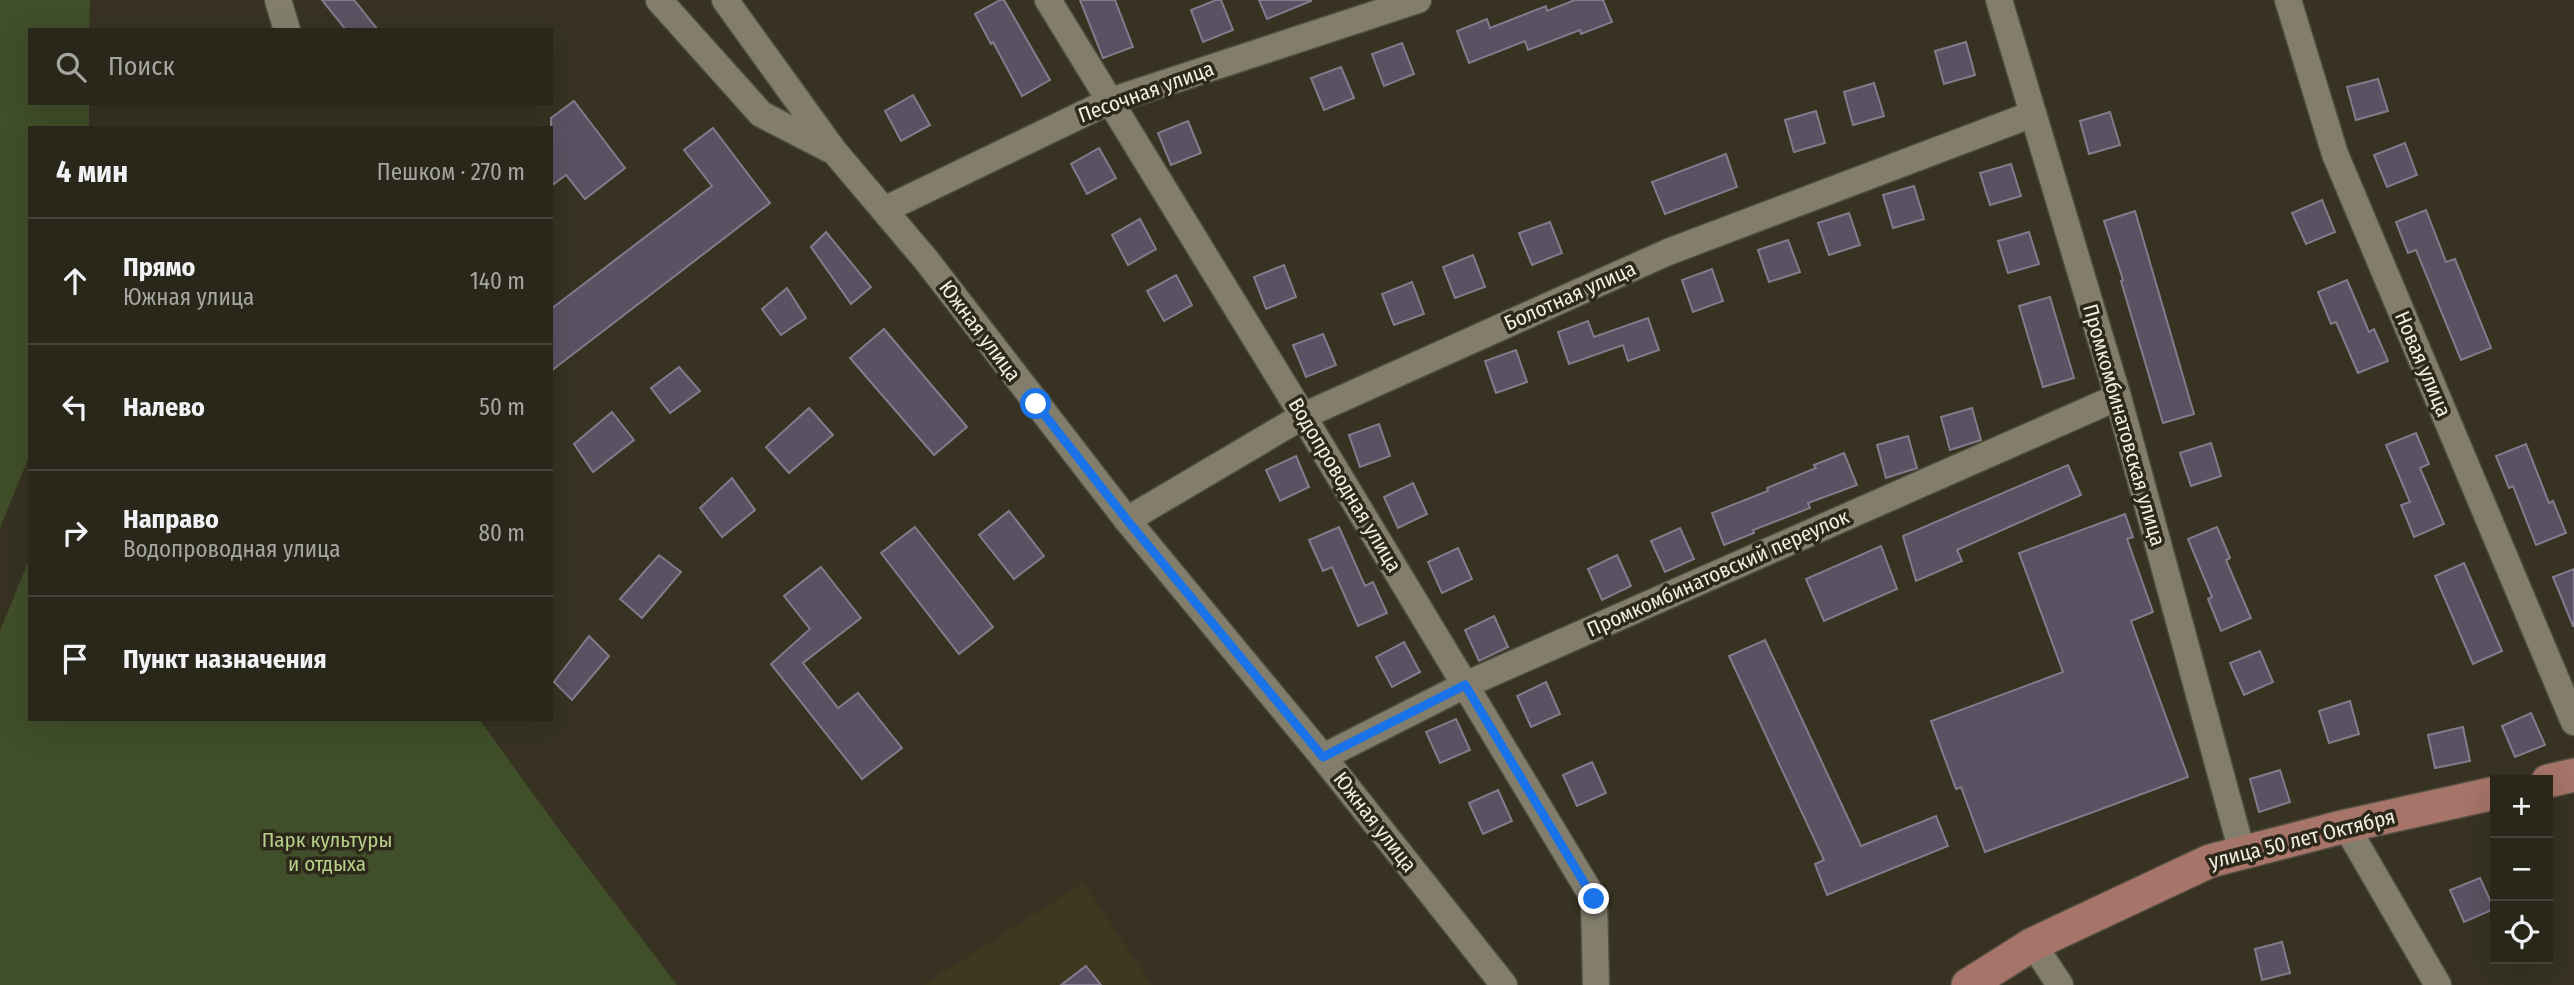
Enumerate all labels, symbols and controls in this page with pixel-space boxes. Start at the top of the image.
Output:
search box [28,28,553,105]
icon: search [52,48,90,86]
text: Поиск [108,51,175,82]
street label: Песочная улица [1075,55,1217,129]
text: 4 мин [56,154,128,190]
text: Пешком · 270 m [377,158,525,186]
text: Прямо [123,252,195,283]
street label: Болотная улица [1500,255,1640,337]
icon: ahead [56,262,94,300]
text: 140 m [470,267,525,295]
street label: Южная улица [934,275,1026,387]
text: Южная улица [123,283,254,311]
street label: Промкомбинатовская улица [2077,301,2171,549]
street label: Новая улица [2389,307,2457,421]
icon: left [56,388,94,426]
route start [1020,388,1051,419]
text: Налево [123,392,205,423]
text: 50 m [479,393,525,421]
street label: Водопроводная улица [1283,393,1407,577]
street label: Промкомбинатовский переулок [1583,503,1853,643]
text: Направо [123,504,219,535]
icon: right [56,514,94,552]
text: 80 m [478,519,525,547]
text: Водопроводная улица [123,535,341,563]
icon: arrive [56,640,94,678]
text: Пункт назначения [123,644,327,675]
street label: Южная улица [1328,767,1422,877]
map controls [2490,775,2553,964]
button: + [2490,775,2553,838]
street label: улица 50 лет Октября [2206,803,2398,875]
park label: Парк культуры и отдыха [262,827,392,877]
button: − [2490,838,2553,901]
route end [1578,883,1609,914]
button: locate [2490,901,2553,964]

